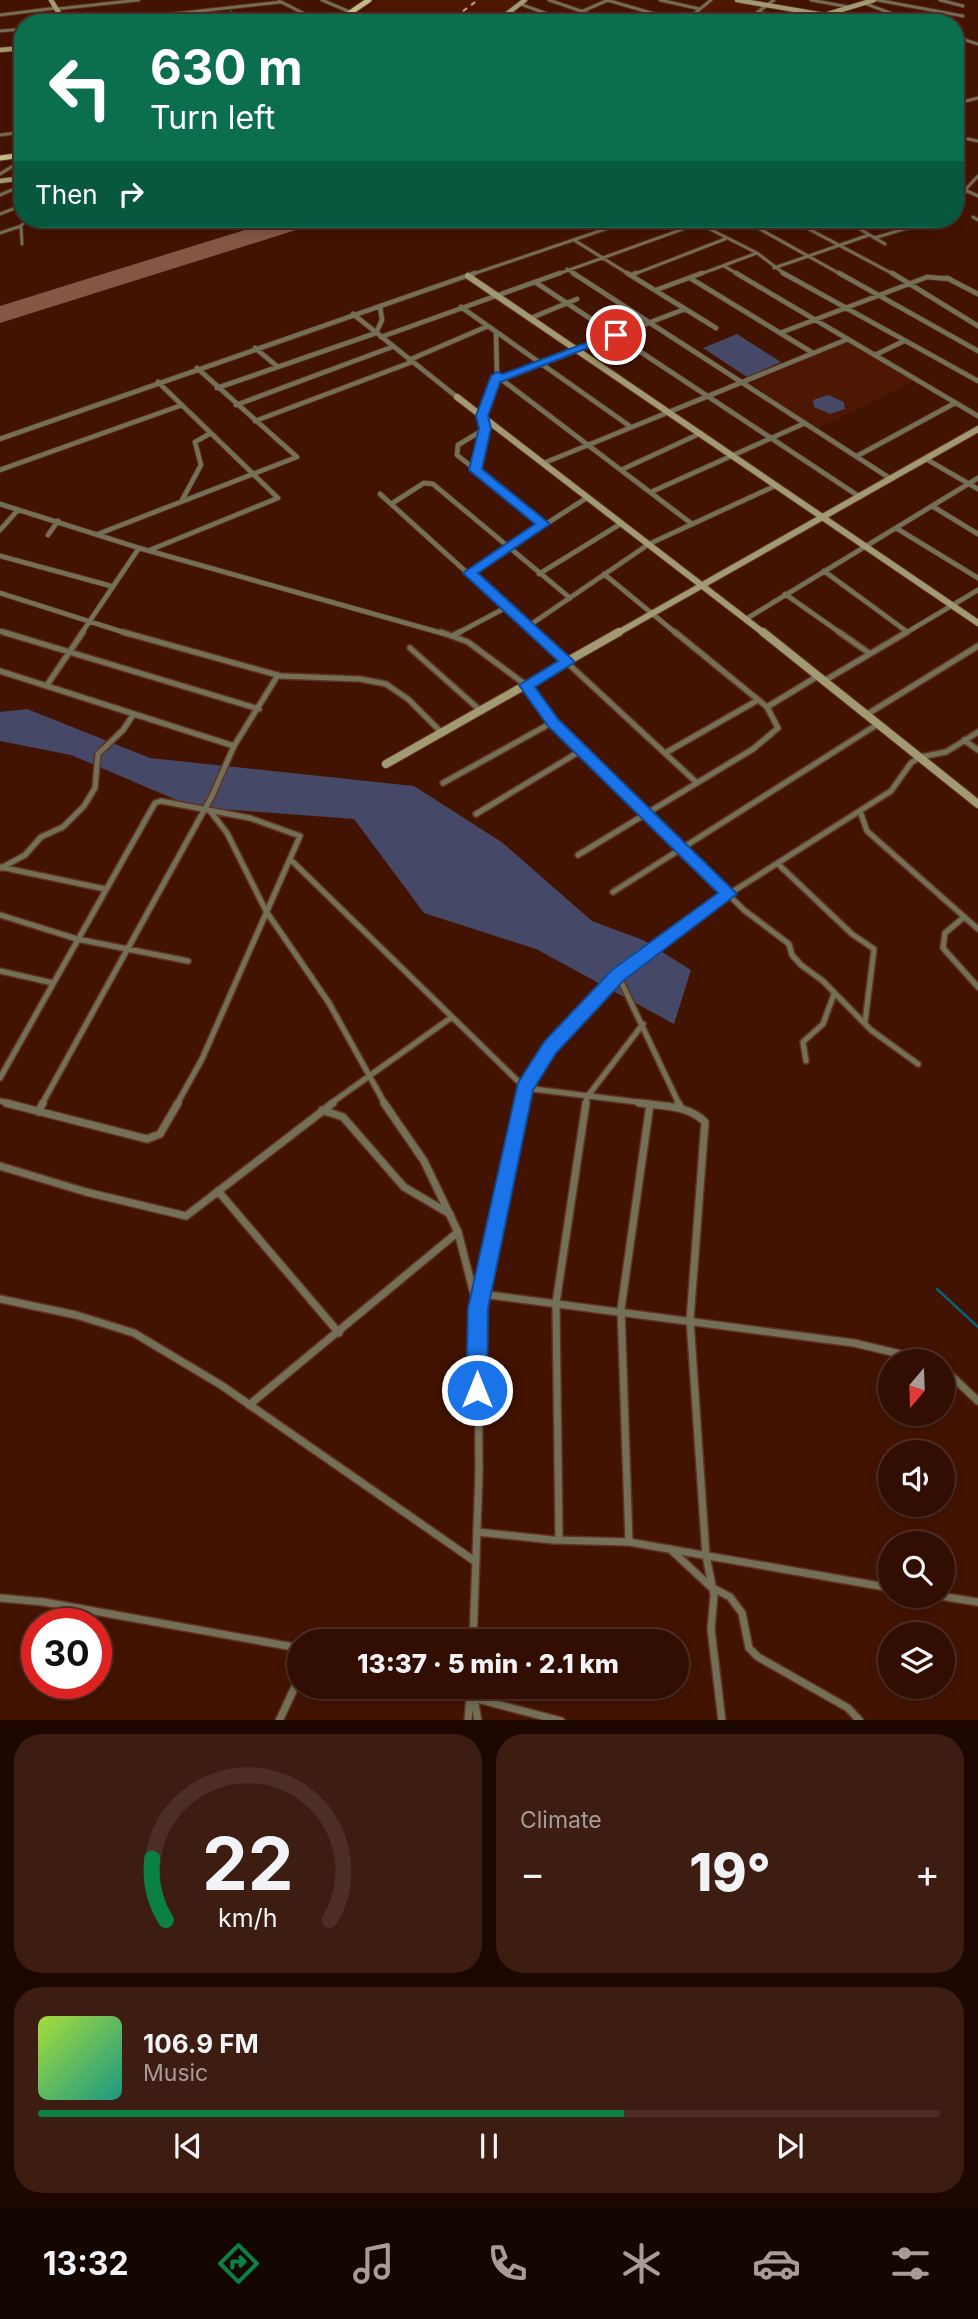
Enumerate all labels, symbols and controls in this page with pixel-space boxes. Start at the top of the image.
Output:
text: 630 m [150,38,303,97]
icon: left [35,42,126,133]
text: Turn left [150,98,275,137]
icon: right [112,175,150,213]
text: Then [35,179,98,210]
pin [586,305,646,365]
icon: arrive [597,316,635,354]
north arrow [878,1349,956,1426]
map controls [878,1349,955,1699]
position arrow [440,1353,514,1427]
button: sound [878,1440,955,1517]
button: search [878,1531,955,1608]
speed limit sign: 30 [21,1608,112,1699]
button: layers [878,1622,955,1699]
text: 13:37 · 5 min · 2.1 km [357,1648,619,1679]
text: Climate [520,1806,602,1834]
text: 22 [202,1819,294,1908]
text: 19° [689,1841,771,1904]
text: − [520,1850,545,1896]
text: + [915,1850,940,1896]
text: km/h [218,1902,278,1932]
text: 106.9 FM [143,2028,259,2059]
text: Music [143,2059,208,2087]
icon: previous [169,2127,207,2165]
icon: pause [470,2127,508,2165]
icon: next [771,2127,809,2165]
icon: directions [214,2239,263,2288]
icon: music [349,2239,398,2288]
icon: phone [483,2239,532,2288]
icon: climate [617,2239,666,2288]
icon: car [752,2239,801,2288]
icon: filters [886,2239,935,2288]
text: 13:32 [43,2244,129,2283]

